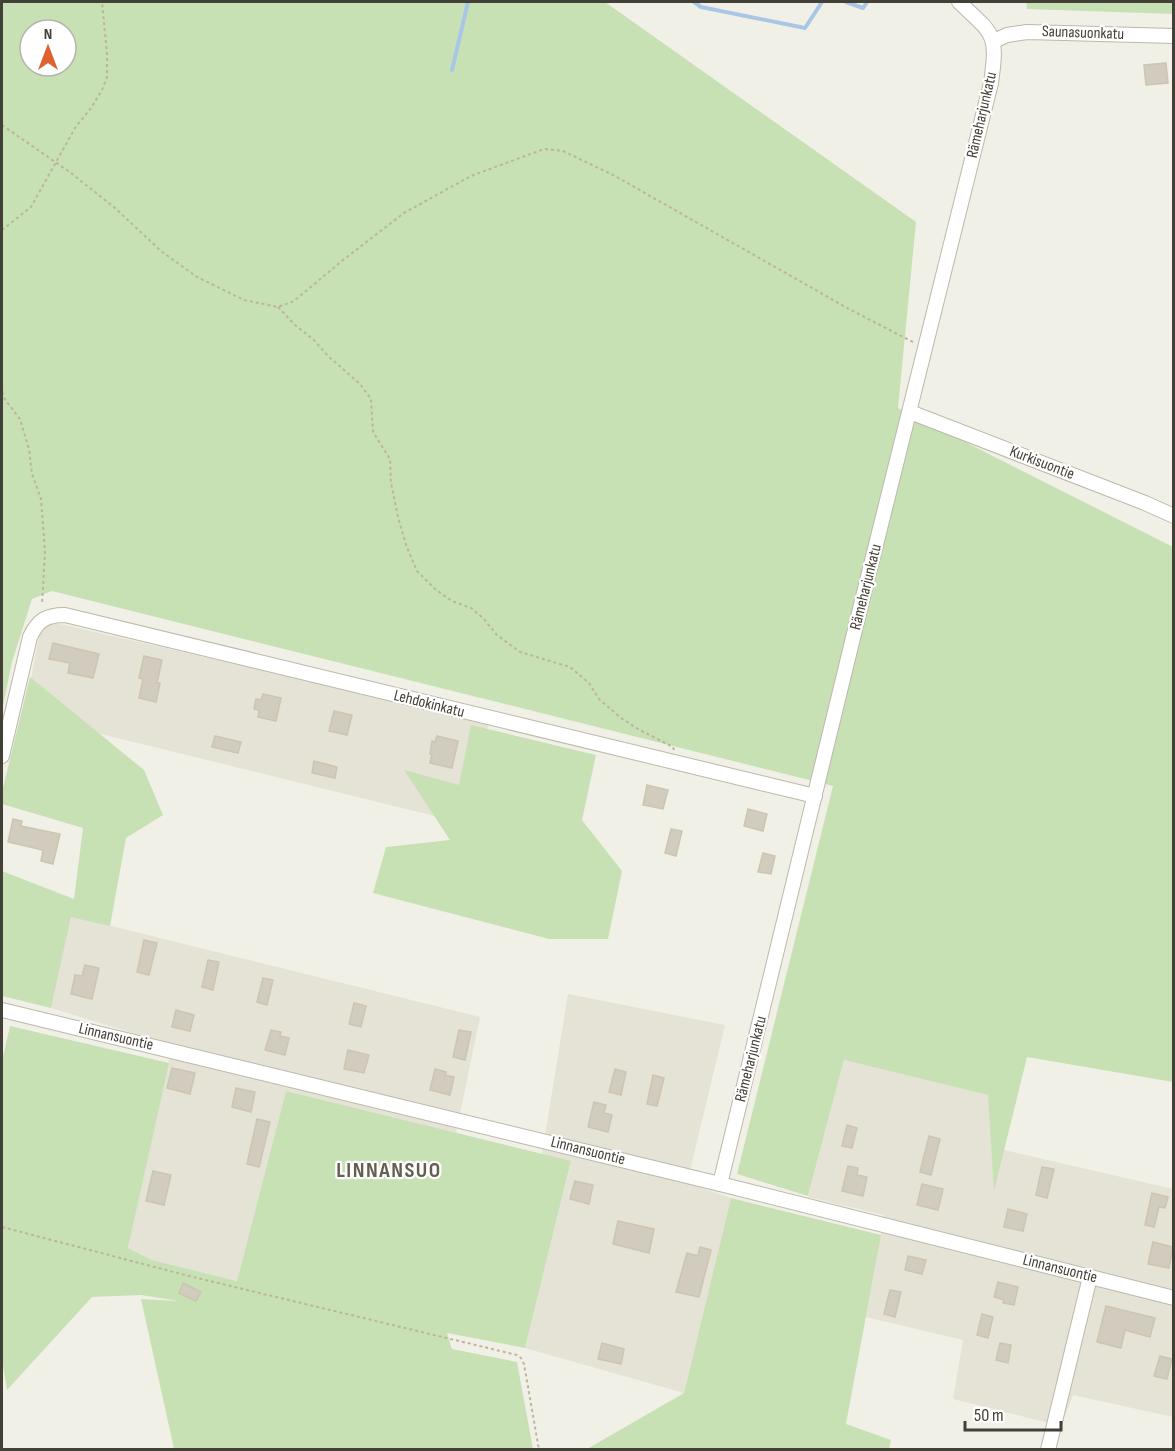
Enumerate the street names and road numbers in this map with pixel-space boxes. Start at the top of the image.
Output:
street label: Saunasuonkatu [1041,22,1125,44]
street label: Rämeharjunkatu [963,70,1001,160]
street label: Kurkisuontie [1007,442,1077,484]
street label: Rämeharjunkatu [846,542,886,632]
street label: Lehdokinkatu [392,686,466,722]
street label: Rämeharjunkatu [731,1014,771,1104]
street label: Linnansuontie [77,1019,155,1055]
street label: Linnansuontie [549,1133,627,1169]
street label: Linnansuontie [1021,1251,1099,1287]

